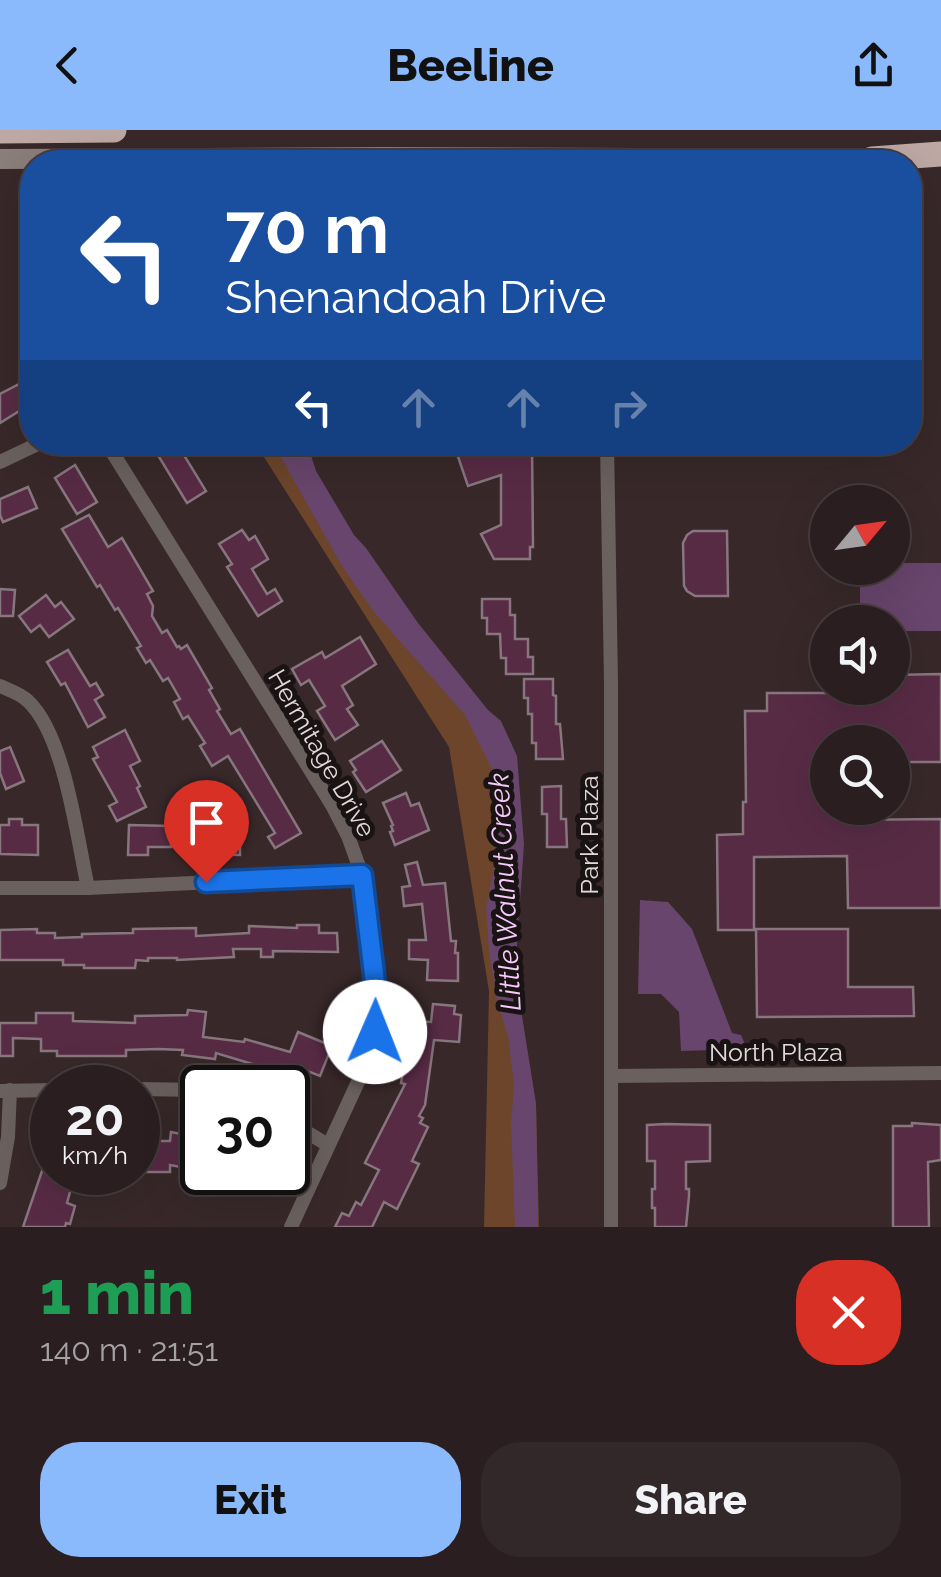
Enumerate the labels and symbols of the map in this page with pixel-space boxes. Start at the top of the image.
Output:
north arrow [810,485,910,585]
street label: Hermitage Drive [262,664,382,842]
water label: Little Walnut Creek [482,772,528,1012]
street label: Park Plaza [574,775,604,895]
pin [164,780,249,883]
position arrow [323,980,427,1084]
street label: North Plaza [709,1037,843,1067]
speed limit sign: 30 [180,1065,310,1195]

